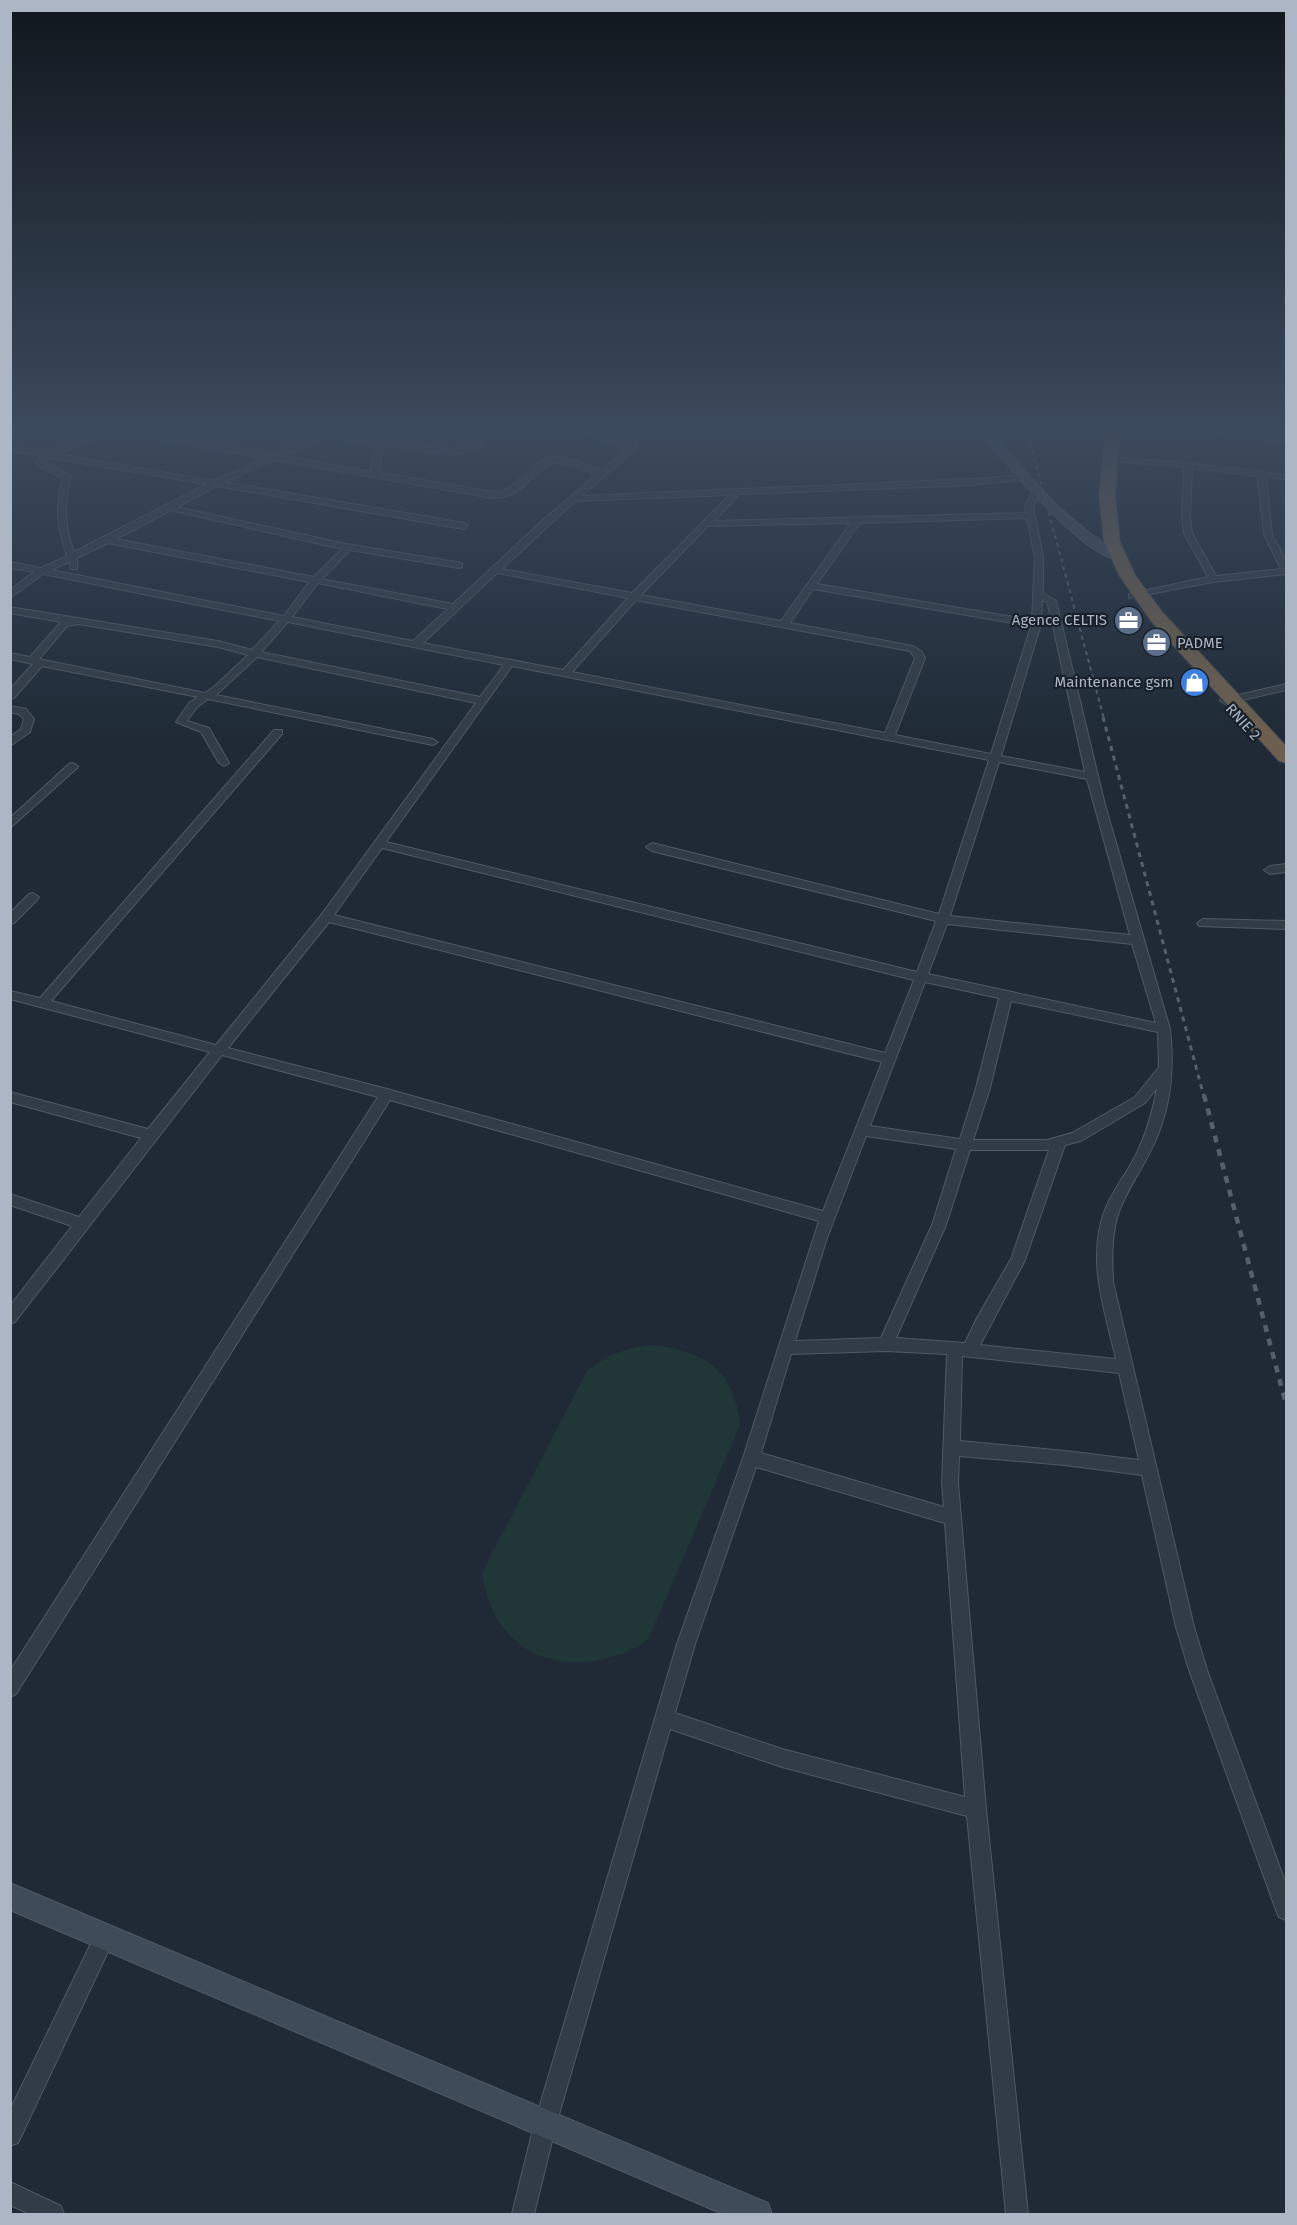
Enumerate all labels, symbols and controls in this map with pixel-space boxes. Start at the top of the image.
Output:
office icon: Agence CELTIS [1112,604,1144,636]
place label: Agence CELTIS [1012,611,1107,629]
office icon: PADME [1140,627,1172,659]
place label: PADME [1177,634,1223,652]
shop icon: Maintenance gsm [1178,666,1210,698]
place label: Maintenance gsm [1054,673,1173,691]
street label: RNIE 2 [1222,700,1264,744]

